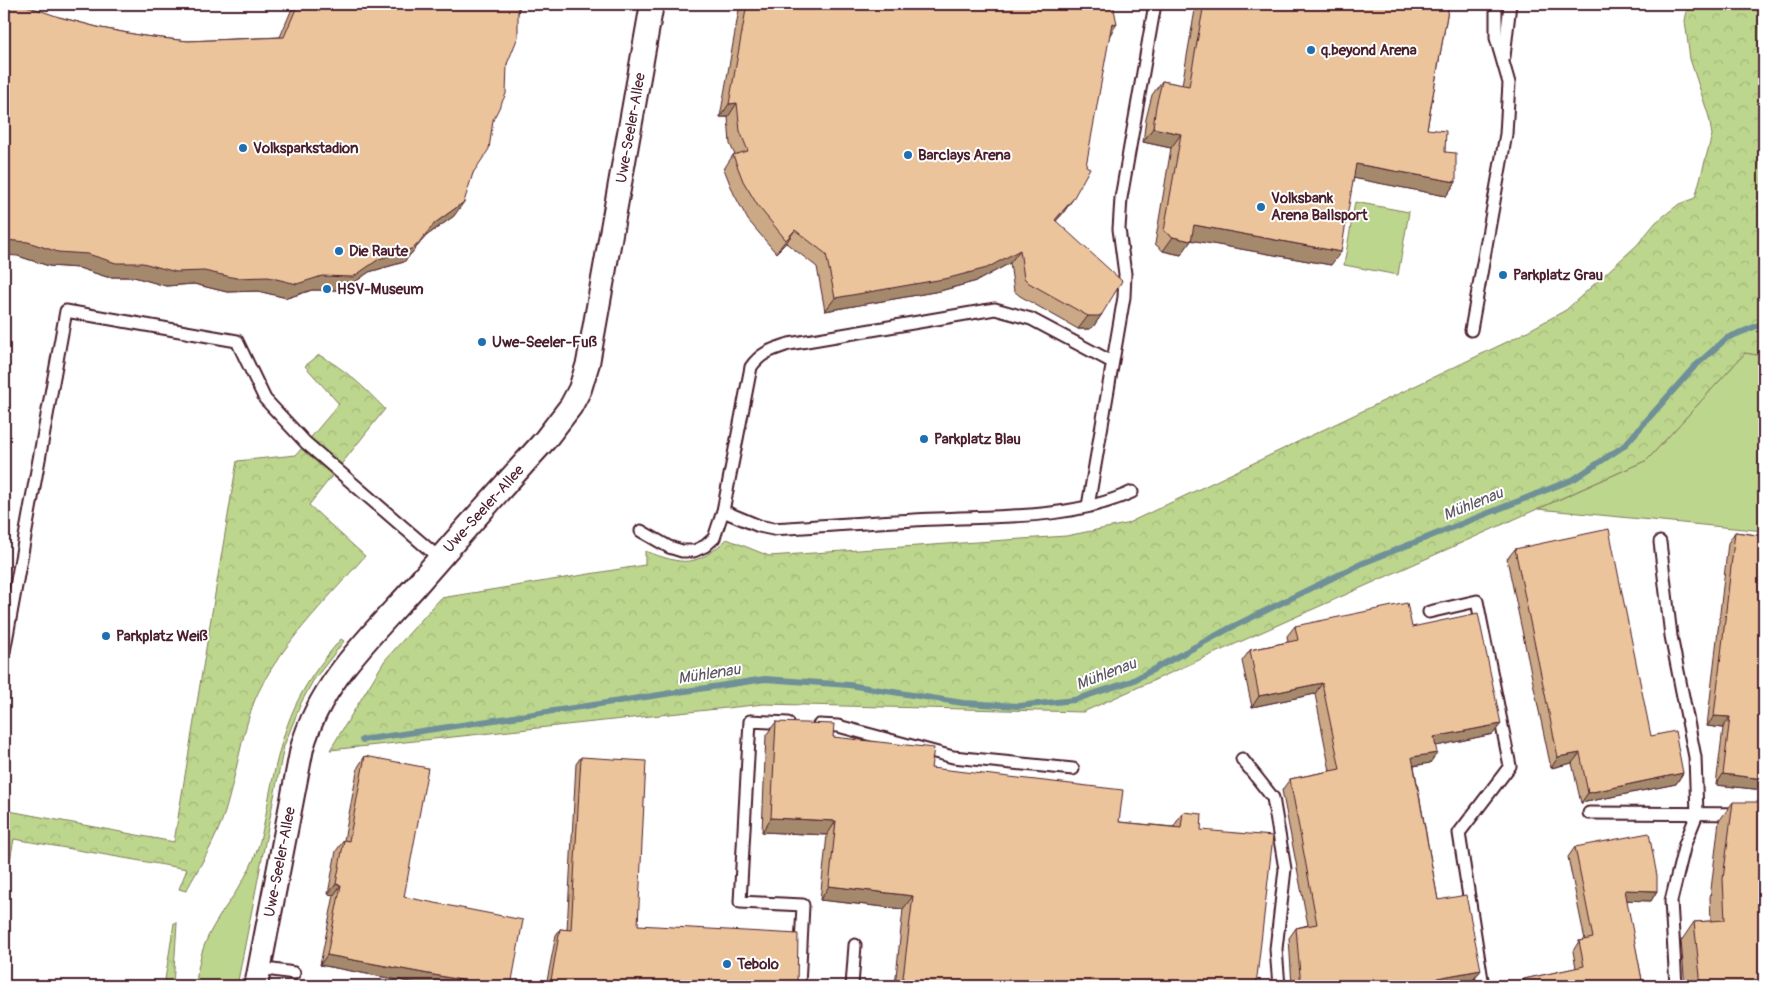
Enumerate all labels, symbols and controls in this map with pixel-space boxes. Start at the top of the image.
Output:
place label: q.beyond Arena [1321,41,1417,60]
marker: q.beyond Arena [1305,44,1317,56]
street label: Uwe-Seeler-Allee [612,71,650,185]
place label: Volksparkstadion [253,139,359,158]
marker: Volksparkstadion [237,142,249,154]
place label: Barclays Arena [918,146,1011,165]
marker: Barclays Arena [902,149,914,161]
place label: Volksbank Arena Ballsport [1271,189,1368,225]
marker: Volksbank Arena Ballsport [1255,201,1267,213]
place label: Die Raute [349,242,409,261]
marker: Die Raute [333,245,345,257]
place label: Parkplatz Grau [1513,266,1604,285]
marker: Parkplatz Grau [1497,269,1509,281]
place label: HSV-Museum [337,280,423,299]
marker: HSV-Museum [321,283,333,295]
place label: Uwe-Seeler-Fuß [492,333,598,352]
marker: Uwe-Seeler-Fuß [476,336,488,348]
place label: Parkplatz Blau [934,430,1021,449]
marker: Parkplatz Blau [918,433,930,445]
street label: Uwe-Seeler-Allee [440,461,529,557]
water label: Mühlenau [1440,483,1507,525]
place label: Parkplatz Weiß [116,627,208,646]
marker: Parkplatz Weiß [100,630,112,642]
water label: Mühlenau [1073,653,1140,695]
water label: Mühlenau [676,659,743,689]
street label: Uwe-Seeler-Allee [260,805,300,919]
place label: Tebolo [736,955,779,974]
marker: Tebolo [721,958,733,970]

